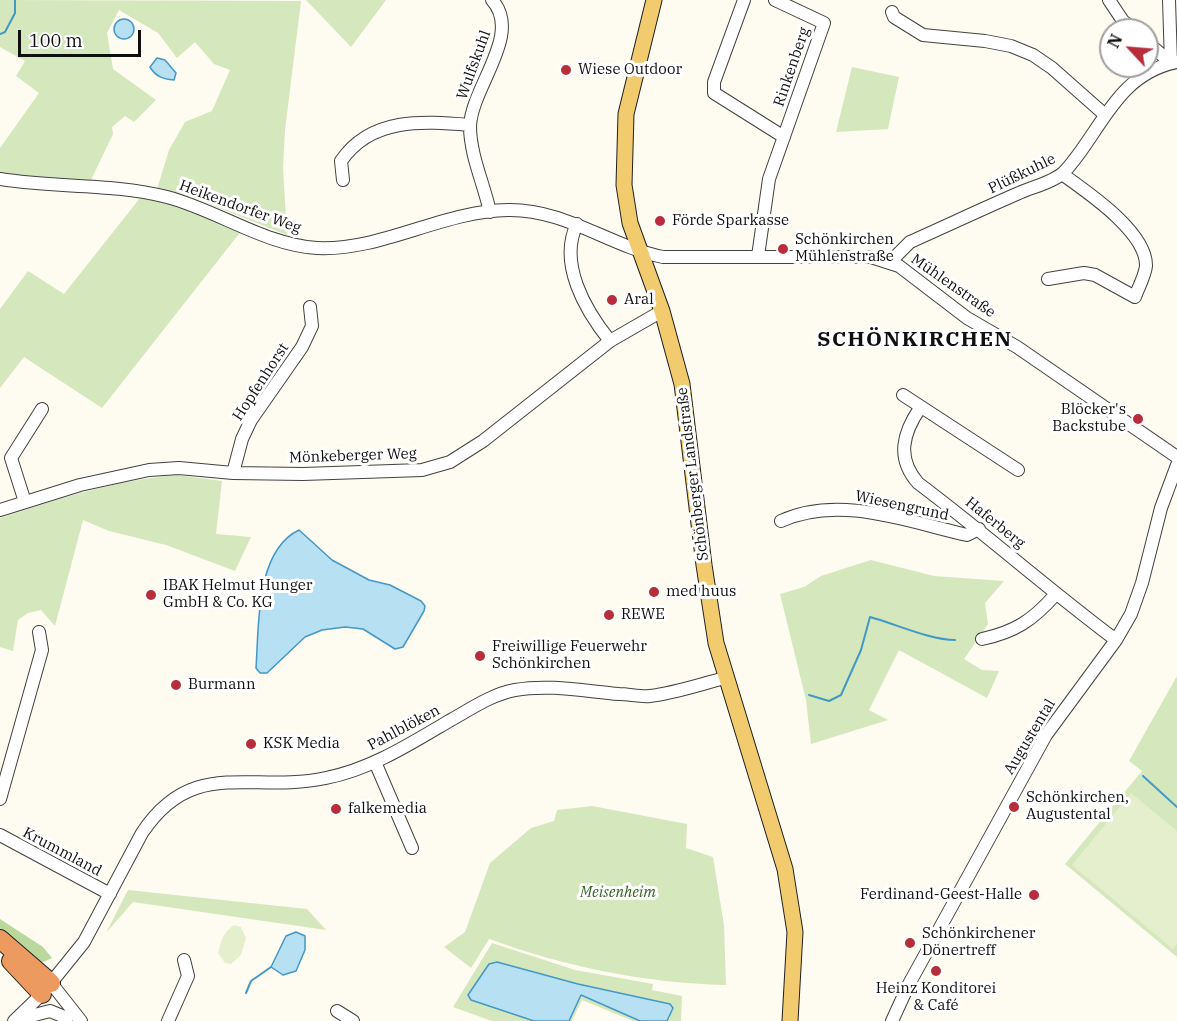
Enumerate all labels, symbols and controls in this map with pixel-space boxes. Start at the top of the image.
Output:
scale bar [21,18,144,56]
north arrow [1099,18,1159,78]
street label: Rinkenberg [770,25,814,109]
street label: Wulfskuhl [453,28,495,102]
text: 100 m [29,29,83,52]
text: N [1103,31,1126,51]
place label: Wiese Outdoor [578,61,682,79]
marker: Wiese Outdoor [559,63,573,77]
street label: Plüßkuhle [985,150,1059,198]
street label: Heikendorfer Weg [177,177,303,237]
place label: Förde Sparkasse [672,212,789,230]
marker: Förde Sparkasse [653,214,667,228]
place label: Schönkirchen Mühlenstraße [795,231,894,266]
marker: Schönkirchen Mühlenstraße [776,242,790,256]
street label: Mühlenstraße [907,250,999,322]
place label: Aral [624,291,654,309]
marker: Aral [605,293,619,307]
district label: SCHÖNKIRCHEN [817,327,1013,353]
street label: Hopfenhorst [229,340,293,424]
street label: Schönberger Landstraße [673,386,713,562]
place label: Blöcker's Backstube [1052,401,1126,436]
marker: Blöcker's Backstube [1131,412,1145,426]
street label: Mönkeberger Weg [289,445,417,467]
street label: Wiesengrund [854,487,950,525]
street label: Haferberg [962,493,1028,553]
place label: IBAK Helmut Hunger GmbH & Co. KG [163,577,312,612]
place label: med huus [666,583,736,601]
marker: med huus [647,585,661,599]
marker: IBAK Helmut Hunger GmbH & Co. KG [144,588,158,602]
place label: REWE [621,606,665,624]
marker: REWE [602,608,616,622]
place label: Freiwillige Feuerwehr Schönkirchen [492,638,647,673]
marker: Freiwillige Feuerwehr Schönkirchen [473,649,487,663]
place label: Burmann [188,676,255,694]
marker: Burmann [169,678,183,692]
street label: Augustental [1000,696,1060,778]
street label: Pahlblöken [365,701,443,755]
place label: KSK Media [263,735,340,753]
marker: KSK Media [244,737,258,751]
place label: Schönkirchen, Augustental [1026,789,1129,824]
place label: falkemedia [348,800,427,818]
marker: Schönkirchen, Augustental [1007,800,1021,814]
marker: falkemedia [329,802,343,816]
street label: Krummland [20,824,104,880]
park label: Meisenheim [580,884,656,902]
place label: Ferdinand-Geest-Halle [860,886,1022,904]
marker: Ferdinand-Geest-Halle [1027,888,1041,902]
place label: Schönkirchener Dönertreff [922,925,1036,960]
marker: Schönkirchener Dönertreff [903,936,917,950]
marker: Heinz Konditorei & Café [929,964,943,978]
place label: Heinz Konditorei & Café [876,980,996,1015]

